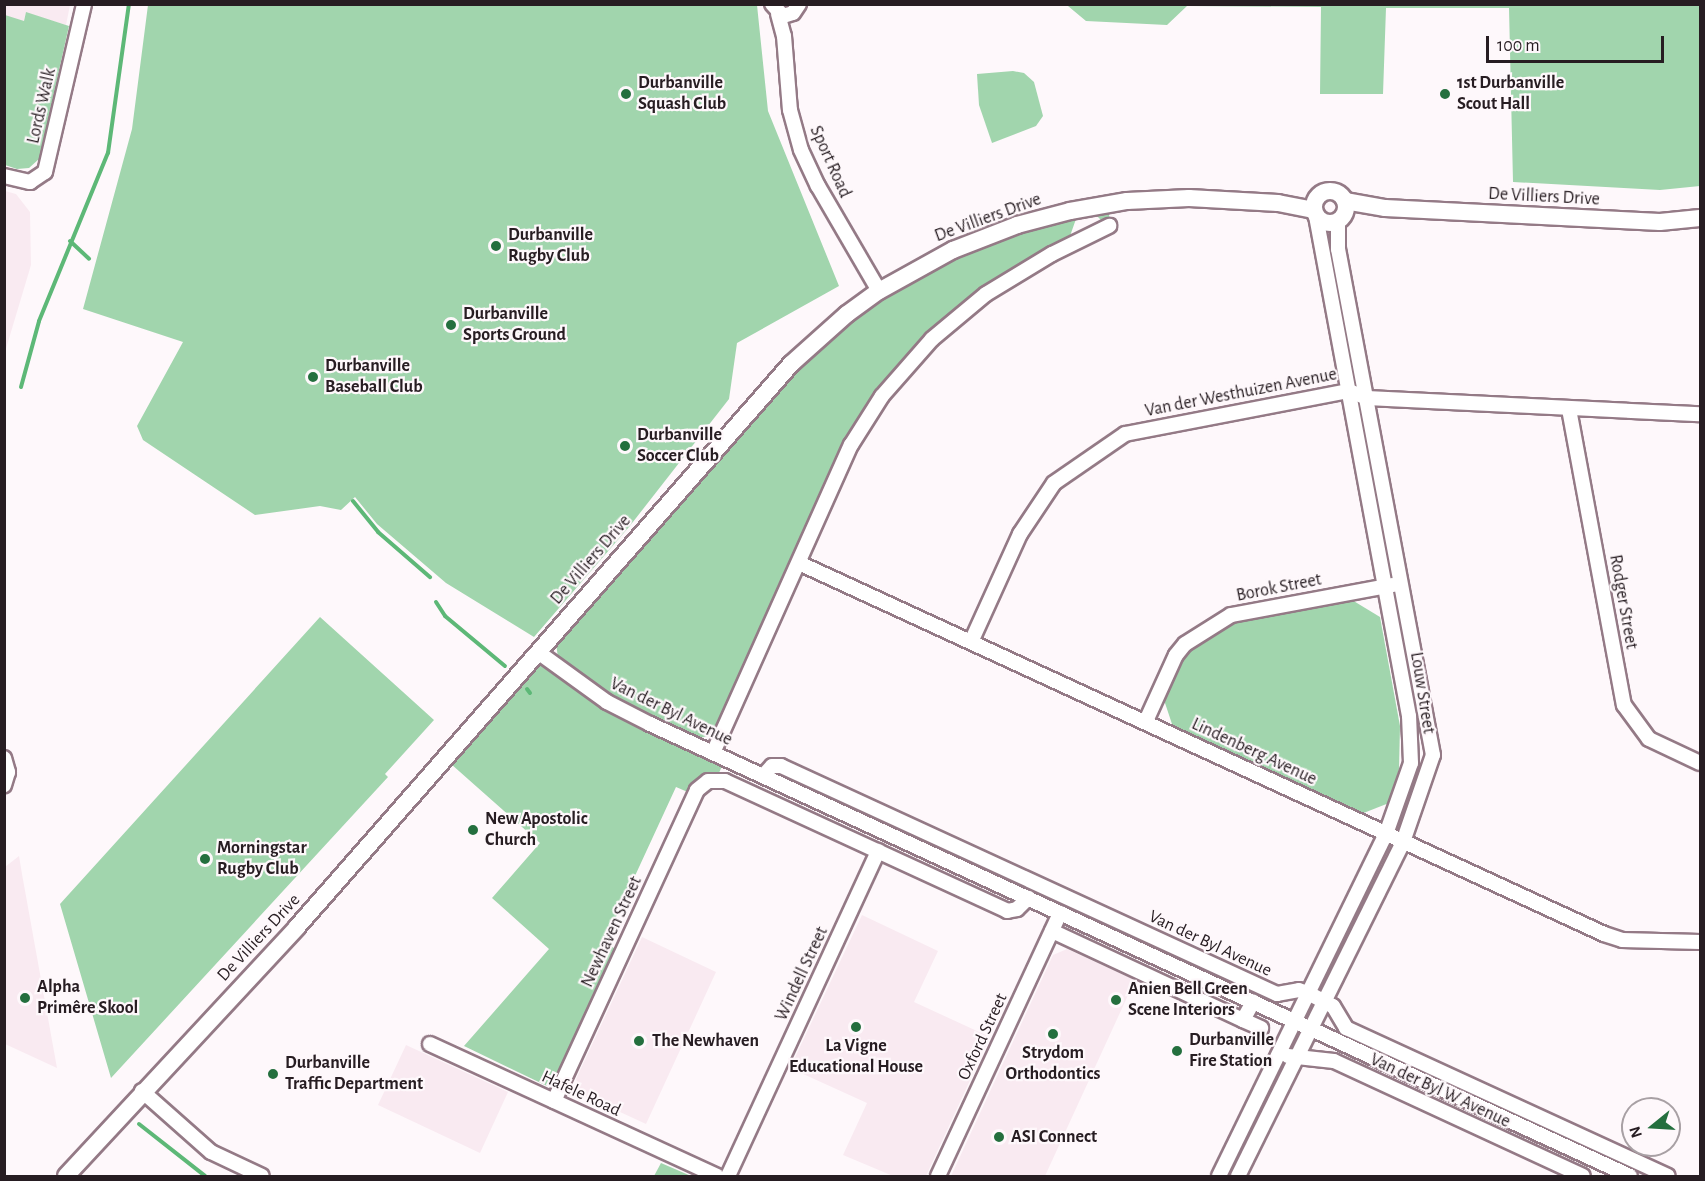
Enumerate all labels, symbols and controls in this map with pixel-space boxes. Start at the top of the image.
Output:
scale bar [1489,24,1668,62]
text: 100 m [1497,37,1540,55]
street label: Lords Walk [23,66,61,146]
place label: Durbanville Squash Club [638,73,726,116]
place label: 1st Durbanville Scout Hall [1457,73,1564,116]
marker: Durbanville Squash Club [619,87,633,101]
marker: 1st Durbanville Scout Hall [1438,87,1452,101]
street label: Sport Road [805,123,855,201]
street label: De Villiers Drive [1488,183,1600,211]
street label: De Villiers Drive [932,189,1044,247]
place label: Durbanville Rugby Club [508,225,593,268]
marker: Durbanville Rugby Club [489,239,503,253]
place label: Durbanville Sports Ground [463,304,566,346]
marker: Durbanville Sports Ground [444,318,458,332]
place label: Durbanville Baseball Club [325,356,423,398]
street label: Van der Westhuizen Avenue [1143,364,1339,422]
marker: Durbanville Baseball Club [306,370,320,384]
place label: Durbanville Soccer Club [637,425,722,468]
marker: Durbanville Soccer Club [618,439,632,453]
street label: De Villiers Drive [546,511,636,609]
street label: Rodger Street [1604,553,1642,651]
street label: Borok Street [1235,569,1323,607]
street label: Louw Street [1405,651,1439,735]
street label: Van der Byl Avenue [606,673,736,751]
street label: Lindenberg Avenue [1188,714,1320,790]
place label: New Apostolic Church [485,809,588,852]
marker: New Apostolic Church [466,823,480,837]
place label: Morningstar Rugby Club [217,838,307,880]
marker: Morningstar Rugby Club [198,852,212,866]
street label: Newhaven Street [577,873,647,991]
street label: De Villiers Drive [213,890,305,986]
street label: Van der Byl Avenue [1145,906,1275,982]
street label: Windell Street [771,923,833,1025]
place label: Alpha Primêre Skool [37,977,138,1020]
place label: Anien Bell Green Scene Interiors [1128,979,1248,1022]
street label: Oxford Street [953,990,1013,1084]
marker: Alpha Primêre Skool [18,991,32,1005]
marker: Anien Bell Green Scene Interiors [1109,993,1123,1007]
marker: La Vigne Educational House [849,1020,863,1034]
marker: Strydom Orthodontics [1046,1027,1060,1041]
place label: The Newhaven [652,1030,759,1052]
place label: Durbanville Fire Station [1189,1030,1274,1072]
marker: The Newhaven [630,1032,648,1050]
place label: La Vigne Educational House [789,1036,923,1078]
place label: Strydom Orthodontics [1006,1043,1100,1086]
marker: Durbanville Fire Station [1170,1044,1184,1058]
street label: Van der Byl W Avenue [1366,1049,1514,1133]
place label: Durbanville Traffic Department [285,1053,423,1096]
street label: Hafele Road [538,1066,624,1122]
marker: Durbanville Traffic Department [266,1067,280,1081]
north arrow [1621,1097,1681,1157]
text: N [1626,1124,1645,1140]
place label: ASI Connect [1011,1126,1097,1148]
marker: ASI Connect [992,1130,1006,1144]

